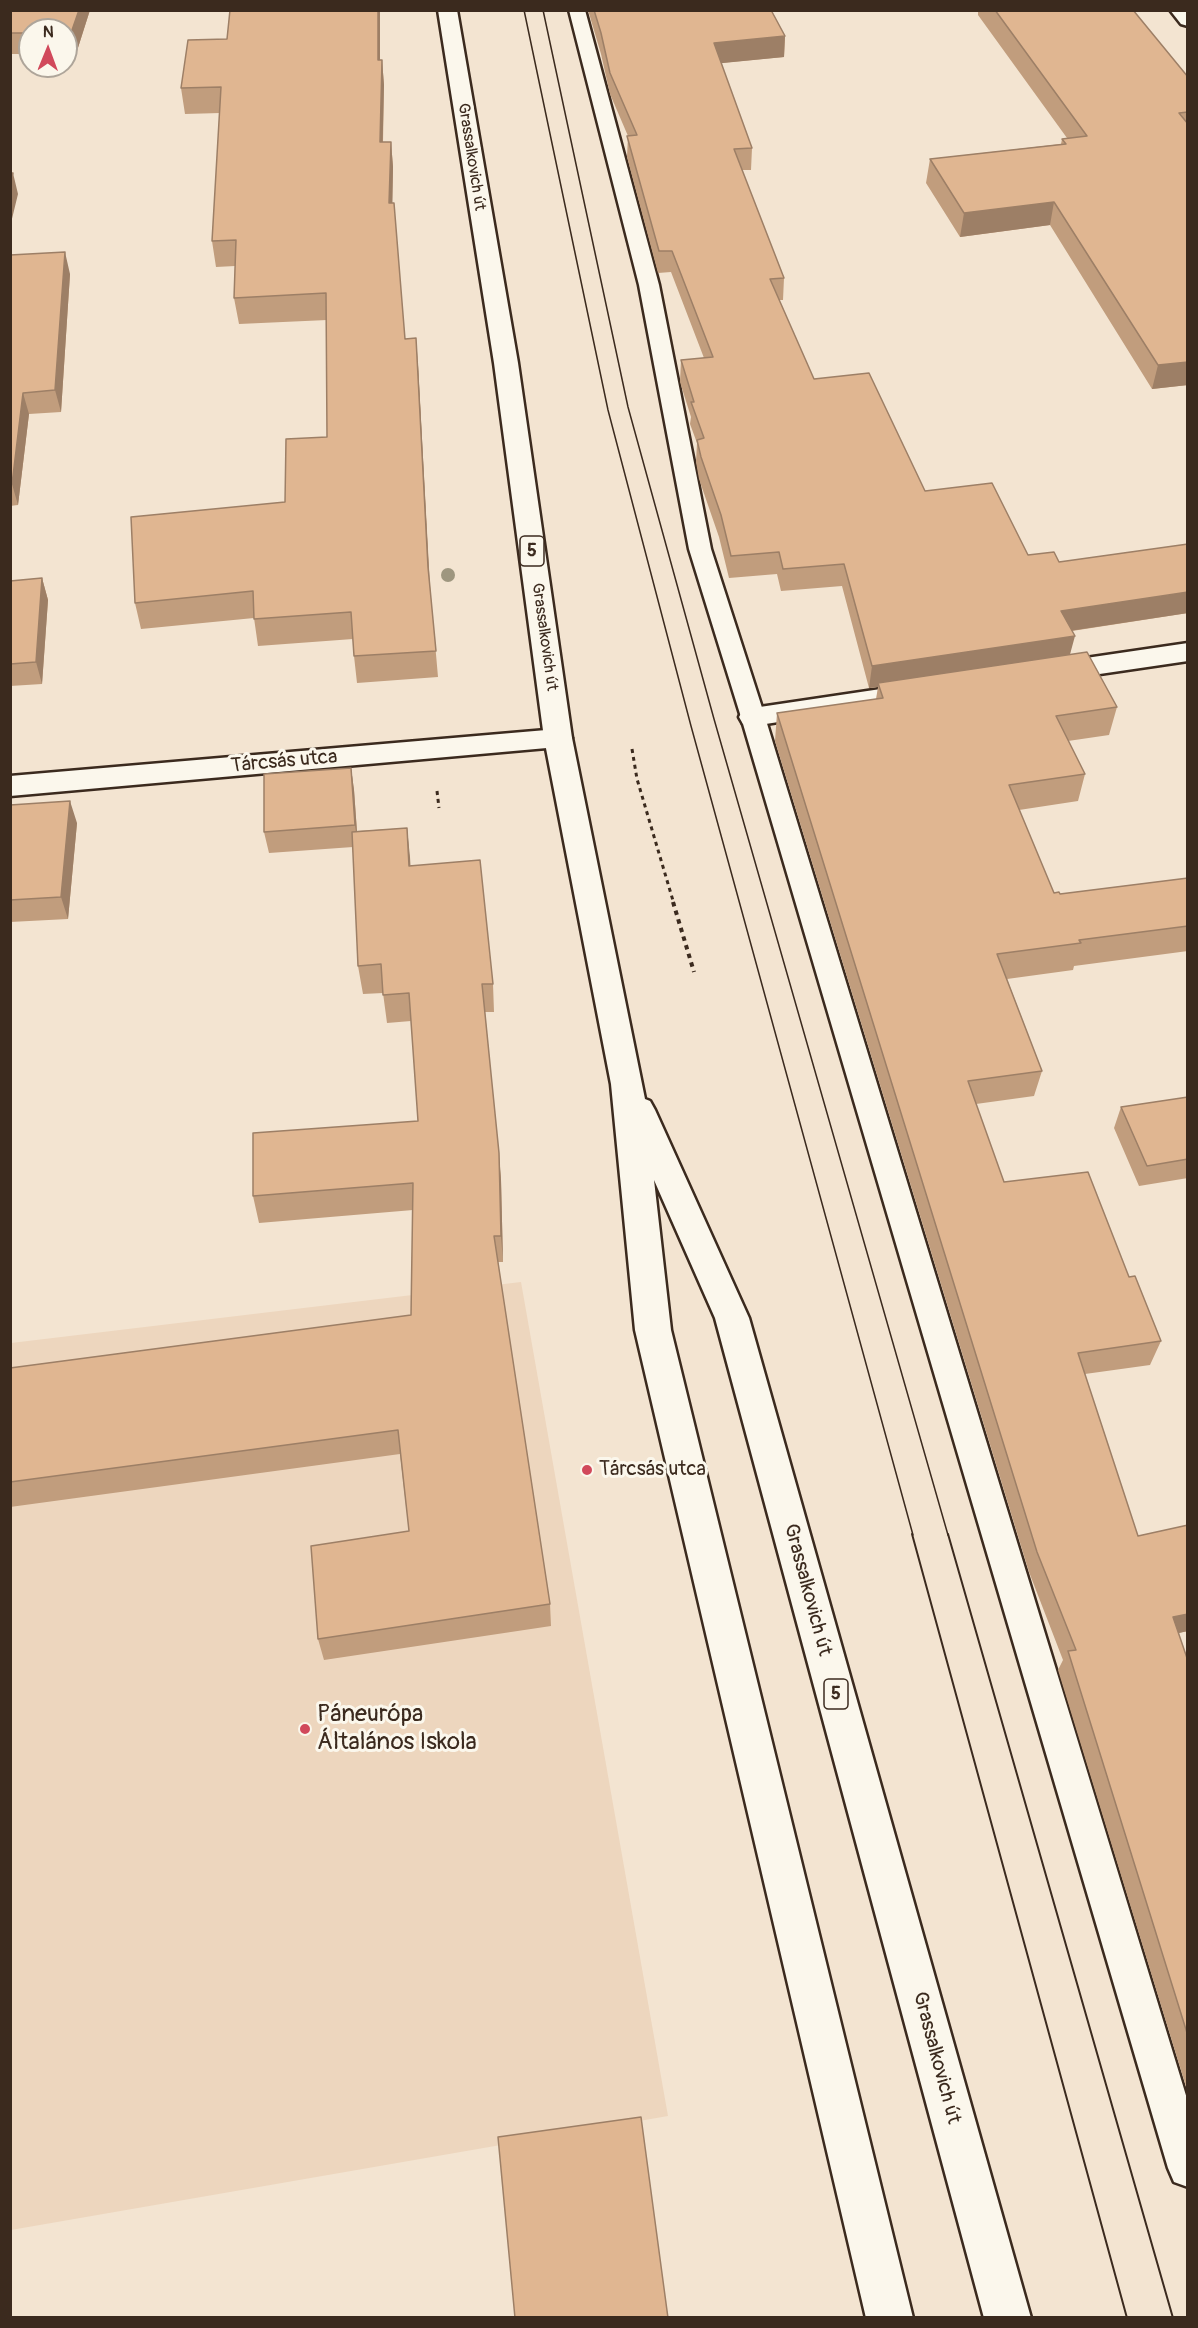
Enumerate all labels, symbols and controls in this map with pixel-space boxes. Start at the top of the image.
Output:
north arrow [18,18,78,78]
text: N [43,22,54,42]
street label: Grassalkovich út [453,102,489,212]
road number: 5 [520,536,544,566]
street label: Grassalkovich út [527,582,561,692]
street label: Tárcsás utca [230,745,338,779]
place label: Tárcsás utca [599,1458,706,1482]
marker: Tárcsás utca [580,1463,594,1477]
street label: Grassalkovich út [778,1521,836,1659]
road number: 5 [824,1679,848,1709]
place label: Páneurópa Általános Iskola [317,1701,477,1757]
marker: Páneurópa Általános Iskola [298,1722,312,1736]
street label: Grassalkovich út [907,1989,965,2127]

